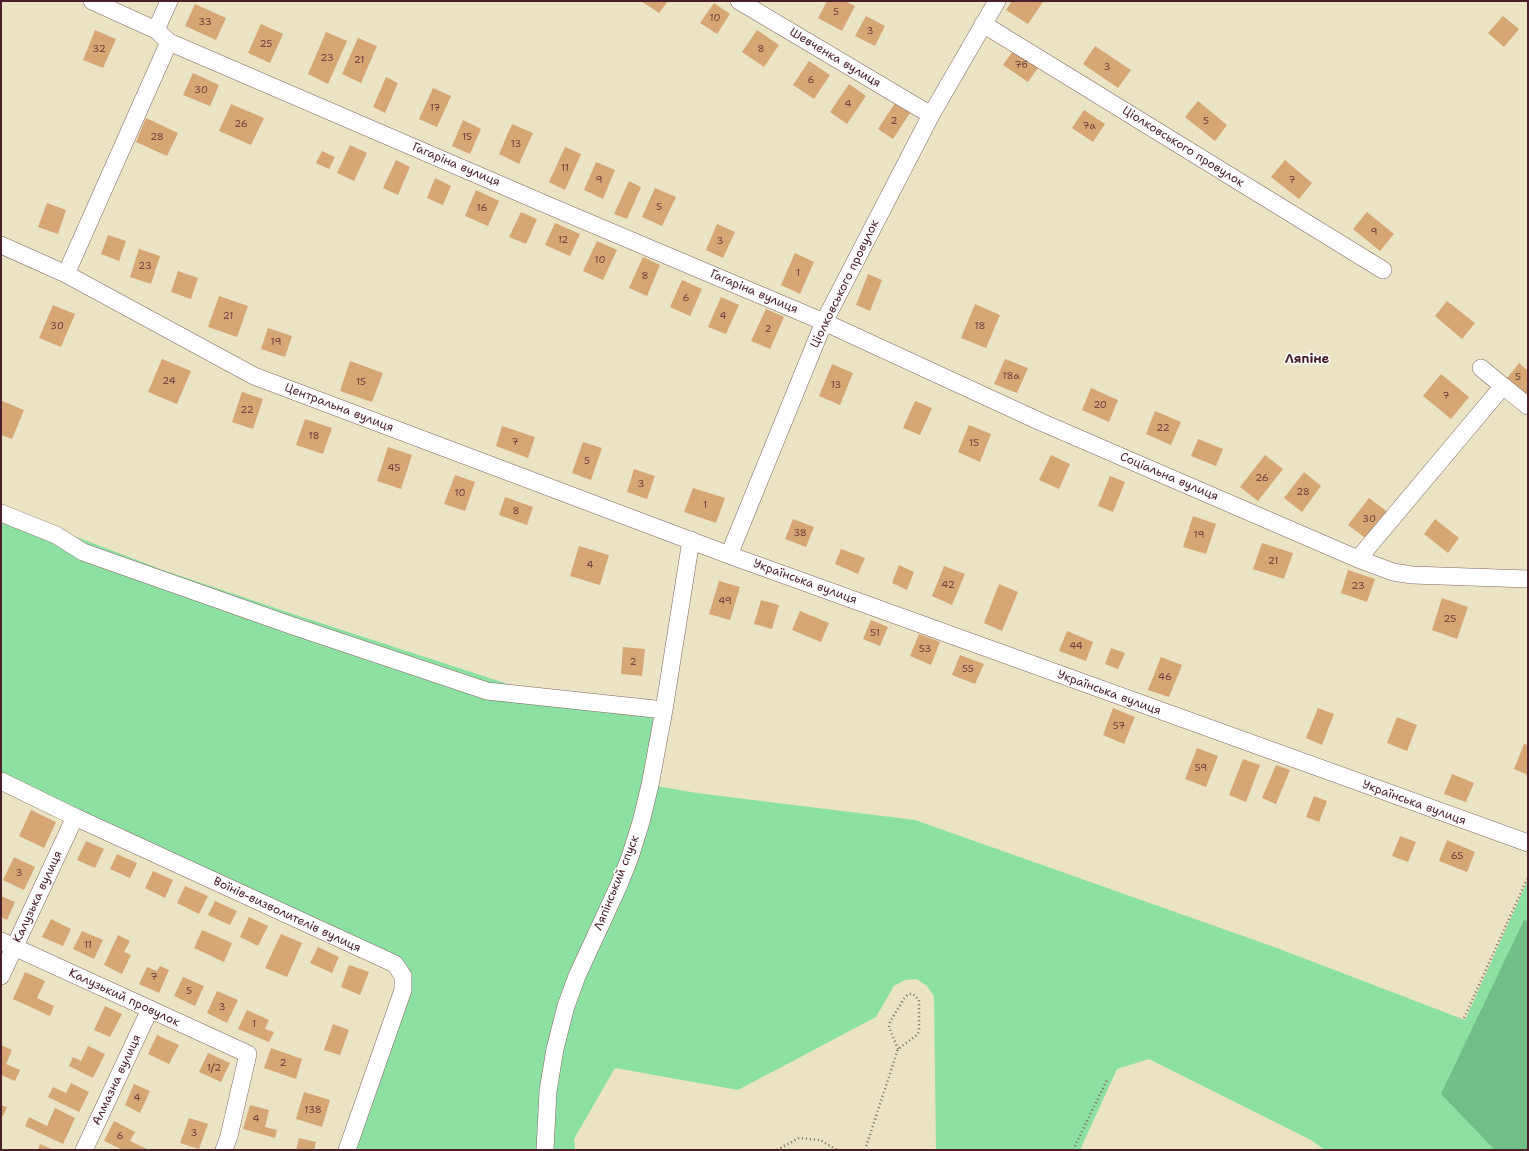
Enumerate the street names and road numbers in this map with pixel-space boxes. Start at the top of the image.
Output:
street label: Шевченка вулиця [787,25,883,91]
street label: Ціолковського провулок [1119,103,1247,191]
street label: Гагаріна вулиця [410,140,502,190]
street label: Ціолковського провулок [808,217,882,351]
street label: Гагаріна вулиця [708,267,800,317]
street label: Центральна вулиця [282,381,396,435]
street label: Соціальна вулиця [1118,450,1220,504]
street label: Українська вулиця [751,556,859,608]
street label: Українська вулиця [1055,667,1163,719]
street label: Українська вулиця [1360,777,1468,829]
street label: Ляпінський спуск [591,833,643,933]
street label: Калузька вулиця [10,849,66,945]
street label: Воїнів-визволителів вулиця [211,874,363,956]
street label: Калузький провулок [66,966,182,1030]
street label: Алмазна вулиця [90,1032,144,1128]

